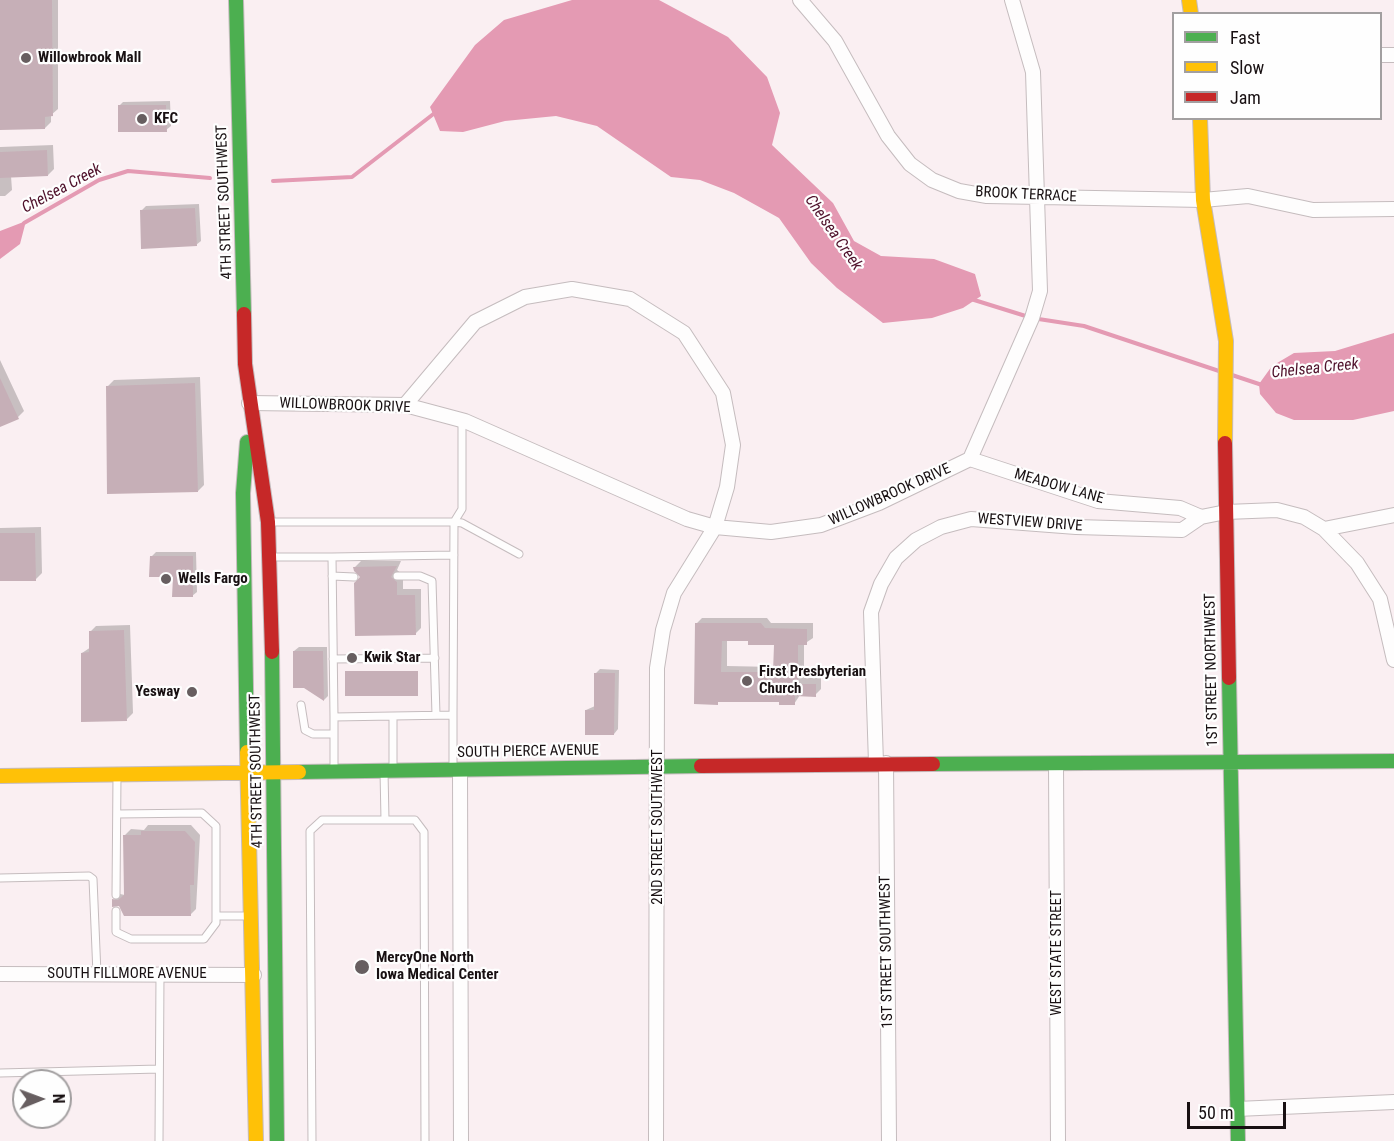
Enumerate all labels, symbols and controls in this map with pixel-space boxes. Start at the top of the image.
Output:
legend [1172,12,1382,120]
text: Fast [1230,27,1261,48]
place label: Willowbrook Mall [38,49,141,67]
marker: Willowbrook Mall [19,51,33,65]
text: Slow [1230,57,1264,78]
text: Jam [1230,87,1261,108]
place label: KFC [154,110,178,128]
marker: KFC [135,112,149,126]
street label: 4TH STREET SOUTHWEST [213,124,237,280]
water label: Chelsea Creek [19,160,105,218]
street label: BROOK TERRACE [975,183,1077,207]
water label: Chelsea Creek [800,192,866,274]
water label: Chelsea Creek [1271,355,1359,383]
street label: WILLOWBROOK DRIVE [279,395,411,417]
street label: WILLOWBROOK DRIVE [826,460,954,530]
street label: MEADOW LANE [1012,466,1106,508]
street label: WESTVIEW DRIVE [977,510,1083,536]
place label: Wells Fargo [178,570,248,588]
marker: Wells Fargo [159,572,173,586]
street label: 1ST STREET NORTHWEST [1202,593,1222,747]
place label: Kwik Star [364,649,420,667]
marker: Kwik Star [345,651,359,665]
place label: First Presbyterian Church [759,663,866,698]
marker: First Presbyterian Church [740,674,754,688]
place label: Yesway [135,683,180,701]
marker: Yesway [185,685,199,699]
street label: 4TH STREET SOUTHWEST [247,694,267,848]
street label: SOUTH PIERCE AVENUE [457,742,599,762]
street label: 2ND STREET SOUTHWEST [649,749,667,905]
street label: 1ST STREET SOUTHWEST [877,875,897,1029]
street label: WEST STATE STREET [1048,890,1066,1016]
place label: MercyOne North Iowa Medical Center [376,949,498,984]
marker: MercyOne North Iowa Medical Center [353,958,371,976]
street label: SOUTH FILLMORE AVENUE [47,965,207,983]
north arrow [12,1069,72,1129]
scale bar [1190,1090,1289,1128]
text: N [49,1094,68,1104]
text: 50 m [1198,1102,1233,1123]

